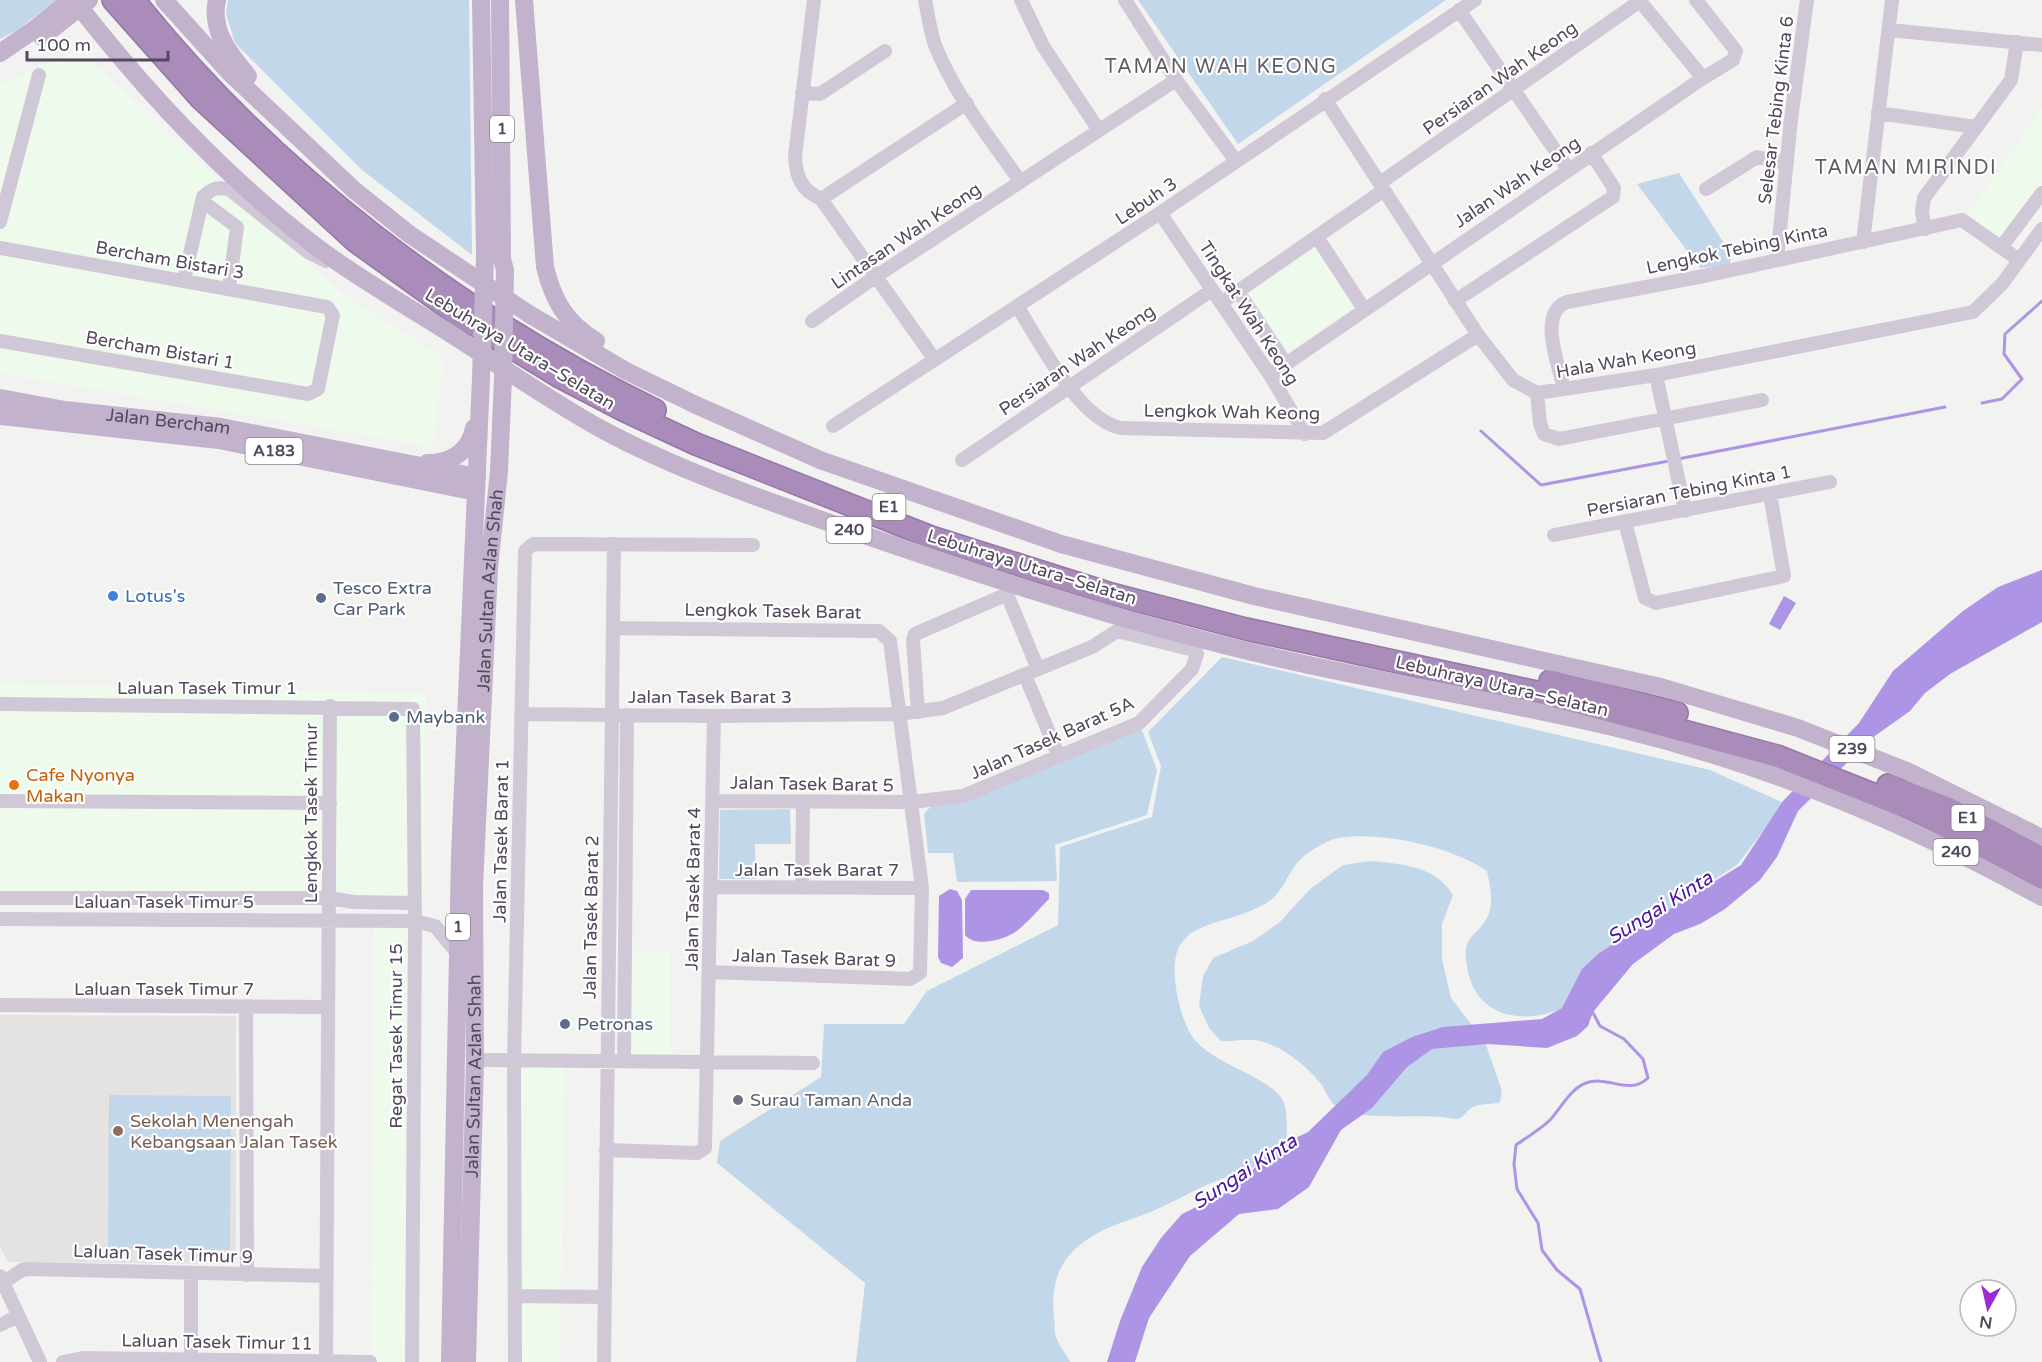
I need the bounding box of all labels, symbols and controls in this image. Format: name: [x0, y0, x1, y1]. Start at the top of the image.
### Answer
street label: Selesar Tebing Kinta 6: [1754, 15, 1798, 205]
street label: Persiaran Wah Keong: [1419, 16, 1581, 140]
scale bar: [27, 24, 168, 62]
text: 100 m: [36, 34, 91, 56]
district label: TAMAN WAH KEONG: [1105, 55, 1337, 79]
road number: 1: [490, 116, 514, 142]
street label: Jalan Wah Keong: [1450, 132, 1584, 232]
district label: TAMAN MIRINDI: [1815, 156, 1997, 180]
street label: Lebuh 3: [1111, 172, 1181, 230]
street label: Lintasan Wah Keong: [827, 178, 985, 294]
street label: Lengkok Tebing Kinta: [1644, 219, 1830, 279]
street label: Bercham Bistari 3: [94, 236, 246, 284]
street label: Tingkat Wah Keong: [1194, 237, 1304, 389]
street label: Lebuhraya Utara–Selatan: [421, 283, 619, 415]
street label: Persiaran Wah Keong: [995, 300, 1159, 420]
street label: Bercham Bistari 1: [84, 326, 236, 374]
street label: Hala Wah Keong: [1554, 337, 1698, 383]
street label: Lengkok Wah Keong: [1143, 399, 1321, 425]
street label: Jalan Bercham: [105, 404, 233, 440]
road number: A183: [246, 438, 302, 464]
street label: Persiaran Tebing Kinta 1: [1585, 460, 1793, 522]
street label: Jalan Sultan Azlan Shah: [472, 488, 508, 693]
road number: E1: [872, 494, 906, 520]
road number: 240: [826, 517, 872, 543]
street label: Lebuhraya Utara–Selatan: [925, 525, 1139, 609]
place label: Tesco Extra Car Park: [333, 577, 432, 620]
place label: Lotus's: [125, 585, 185, 607]
marker: Lotus's: [106, 589, 120, 603]
marker: Tesco Extra Car Park: [314, 591, 328, 605]
street label: Lengkok Tasek Barat: [684, 598, 862, 624]
street label: Lebuhraya Utara–Selatan: [1393, 651, 1611, 721]
street label: Laluan Tasek Timur 1: [117, 677, 297, 699]
street label: Jalan Tasek Barat 3: [628, 686, 792, 708]
street label: Jalan Tasek Barat 5A: [967, 692, 1137, 784]
place label: Maybank: [406, 706, 485, 728]
marker: Maybank: [387, 710, 401, 724]
street label: Lengkok Tasek Timur: [300, 723, 322, 903]
road number: 239: [1830, 736, 1874, 762]
street label: Jalan Tasek Barat 1: [489, 759, 513, 923]
place label: Cafe Nyonya Makan: [26, 764, 135, 807]
street label: Jalan Tasek Barat 5: [730, 772, 894, 796]
marker: Cafe Nyonya Makan: [7, 778, 21, 792]
road number: E1: [1952, 805, 1984, 831]
street label: Jalan Tasek Barat 4: [681, 807, 705, 971]
street label: Jalan Tasek Barat 2: [579, 835, 603, 999]
road number: 240: [1934, 839, 1978, 865]
street label: Jalan Tasek Barat 7: [735, 859, 899, 881]
water label: Sungai Kinta: [1603, 866, 1718, 950]
street label: Laluan Tasek Timur 5: [74, 891, 254, 913]
road number: 1: [446, 914, 470, 940]
street label: Regat Tasek Timur 15: [385, 943, 407, 1129]
street label: Jalan Tasek Barat 9: [732, 944, 896, 972]
street label: Jalan Sultan Azlan Shah: [461, 974, 486, 1178]
street label: Laluan Tasek Timur 7: [74, 978, 254, 1000]
place label: Petronas: [577, 1013, 653, 1035]
marker: Petronas: [558, 1017, 572, 1031]
place label: Surau Taman Anda: [750, 1089, 912, 1111]
marker: Surau Taman Anda: [731, 1093, 745, 1107]
place label: Sekolah Menengah Kebangsaan Jalan Tasek: [130, 1110, 338, 1153]
marker: Sekolah Menengah Kebangsaan Jalan Tasek: [111, 1124, 125, 1138]
water label: Sungai Kinta: [1188, 1129, 1302, 1215]
street label: Laluan Tasek Timur 9: [73, 1240, 253, 1268]
north arrow: [1958, 1278, 2018, 1338]
text: N: [1978, 1311, 1994, 1333]
street label: Laluan Tasek Timur 11: [121, 1329, 313, 1355]

